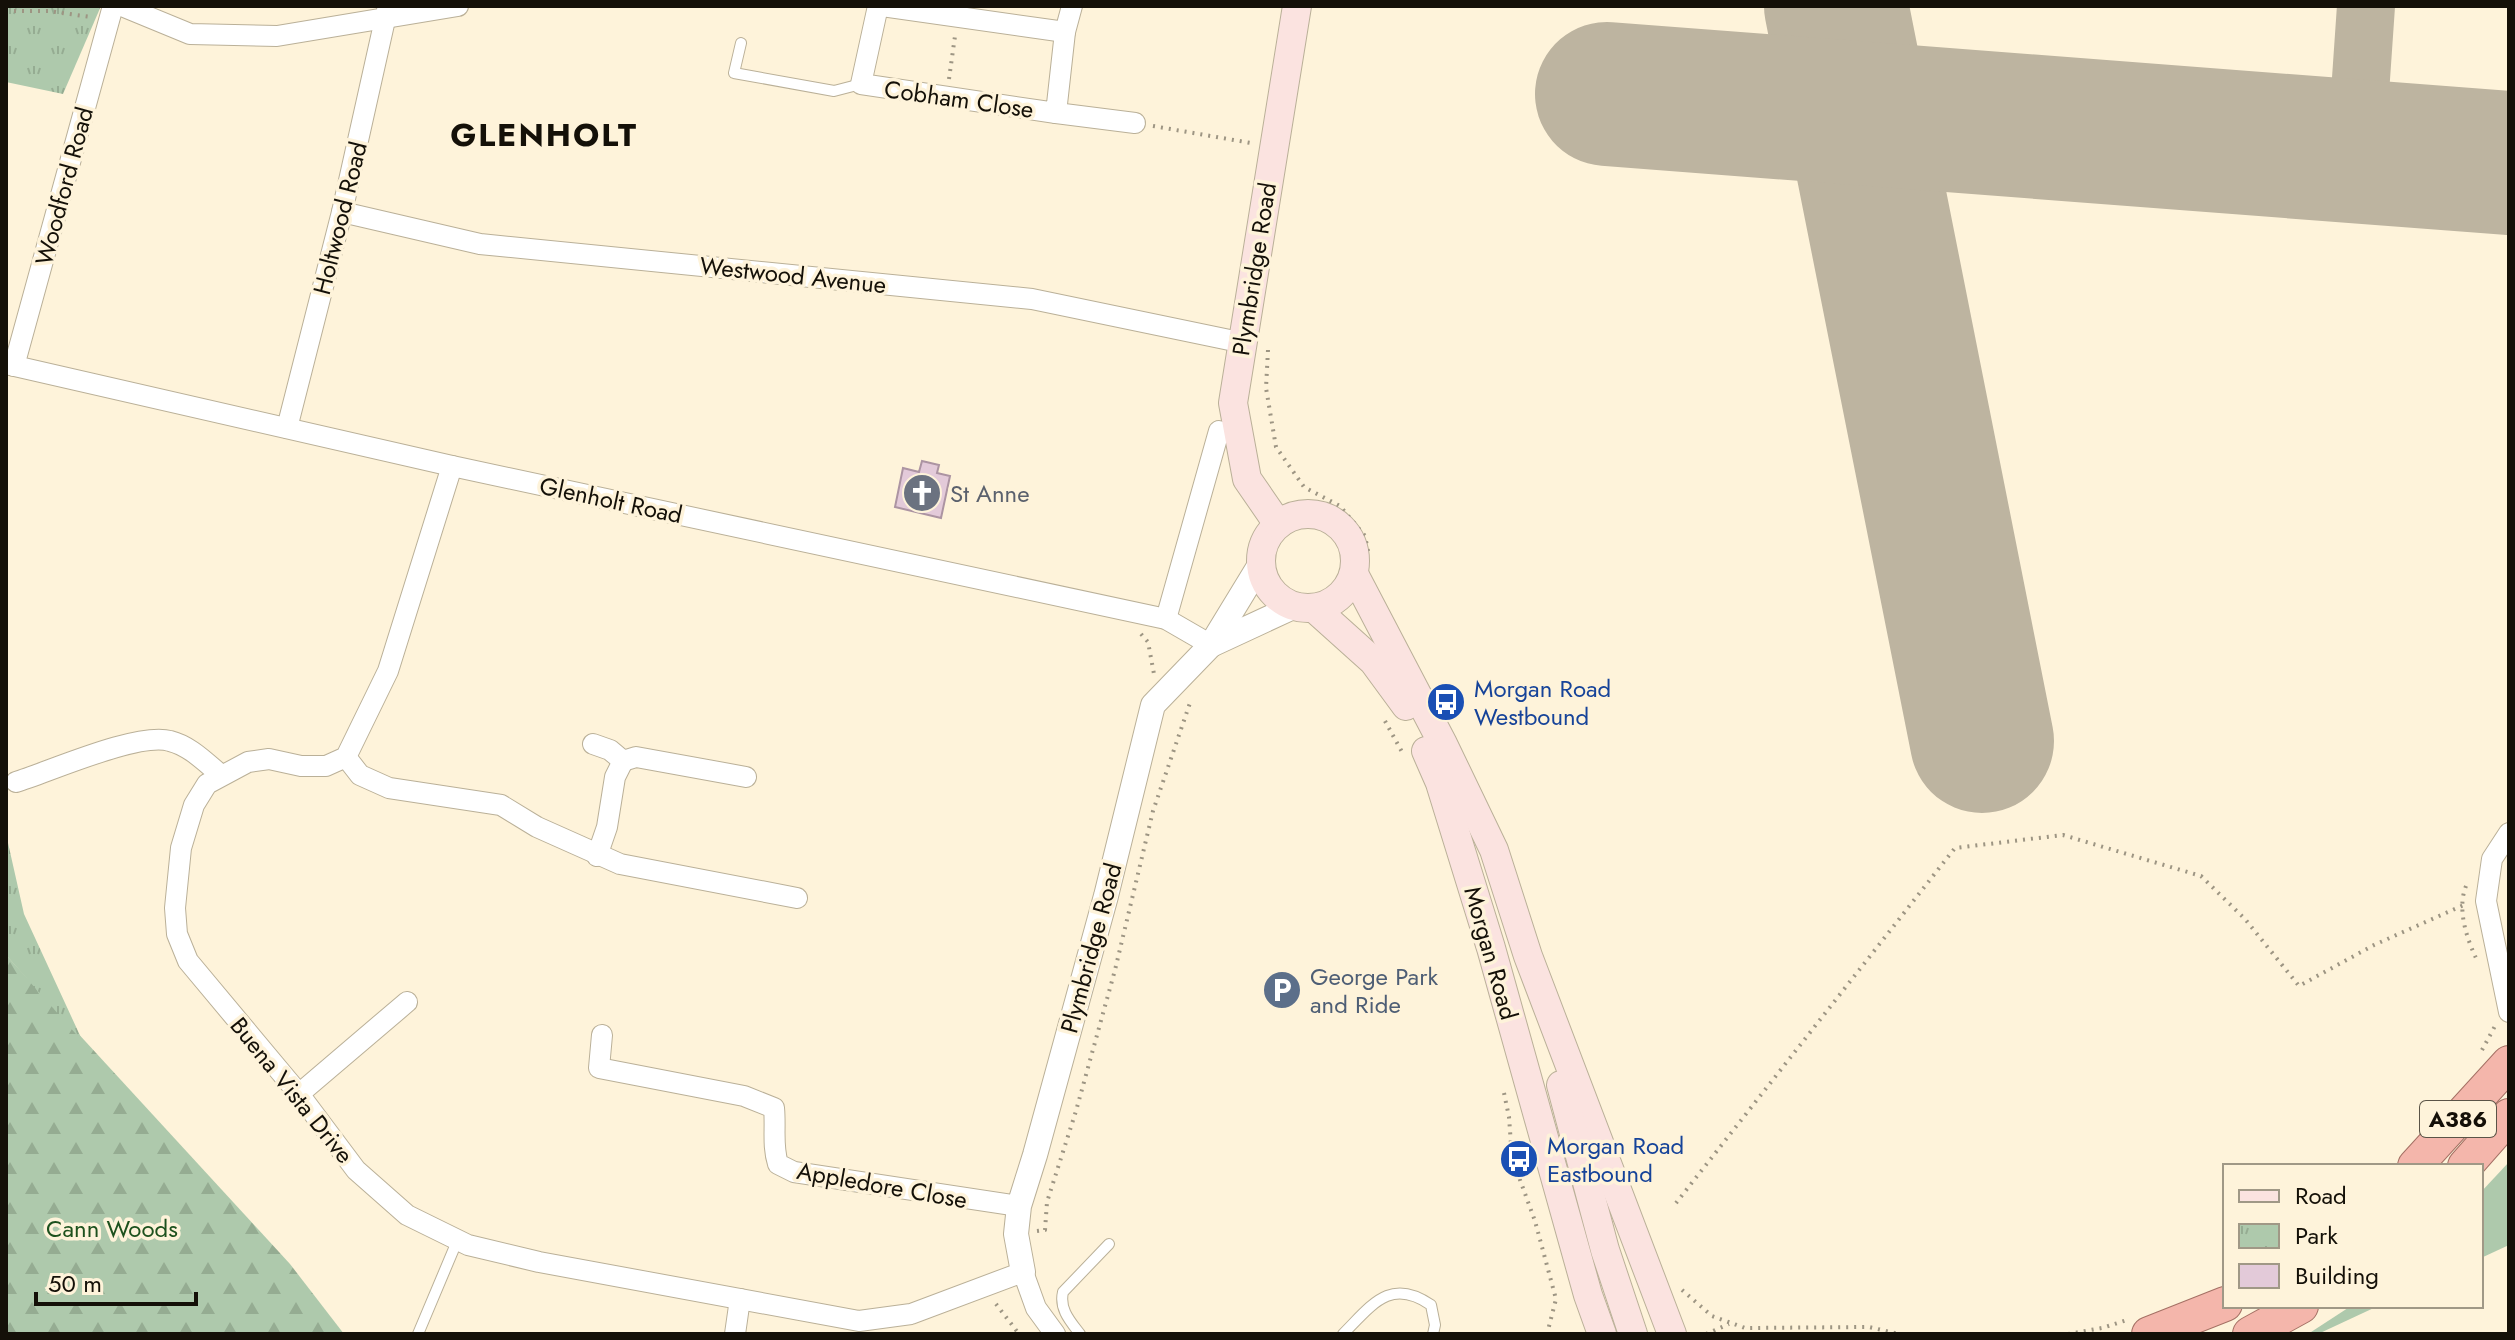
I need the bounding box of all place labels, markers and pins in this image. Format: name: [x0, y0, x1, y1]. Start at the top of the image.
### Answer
church icon: St Anne: [901, 472, 943, 514]
place label: St Anne: [950, 476, 1030, 511]
place label: Morgan Road Westbound: [1474, 671, 1611, 734]
bus stop icon: Morgan Road Westbound: [1425, 681, 1467, 723]
place label: George Park and Ride: [1310, 959, 1438, 1022]
parking icon: George Park and Ride: [1261, 969, 1303, 1011]
place label: Morgan Road Eastbound: [1547, 1128, 1684, 1191]
bus stop icon: Morgan Road Eastbound: [1498, 1138, 1540, 1180]

